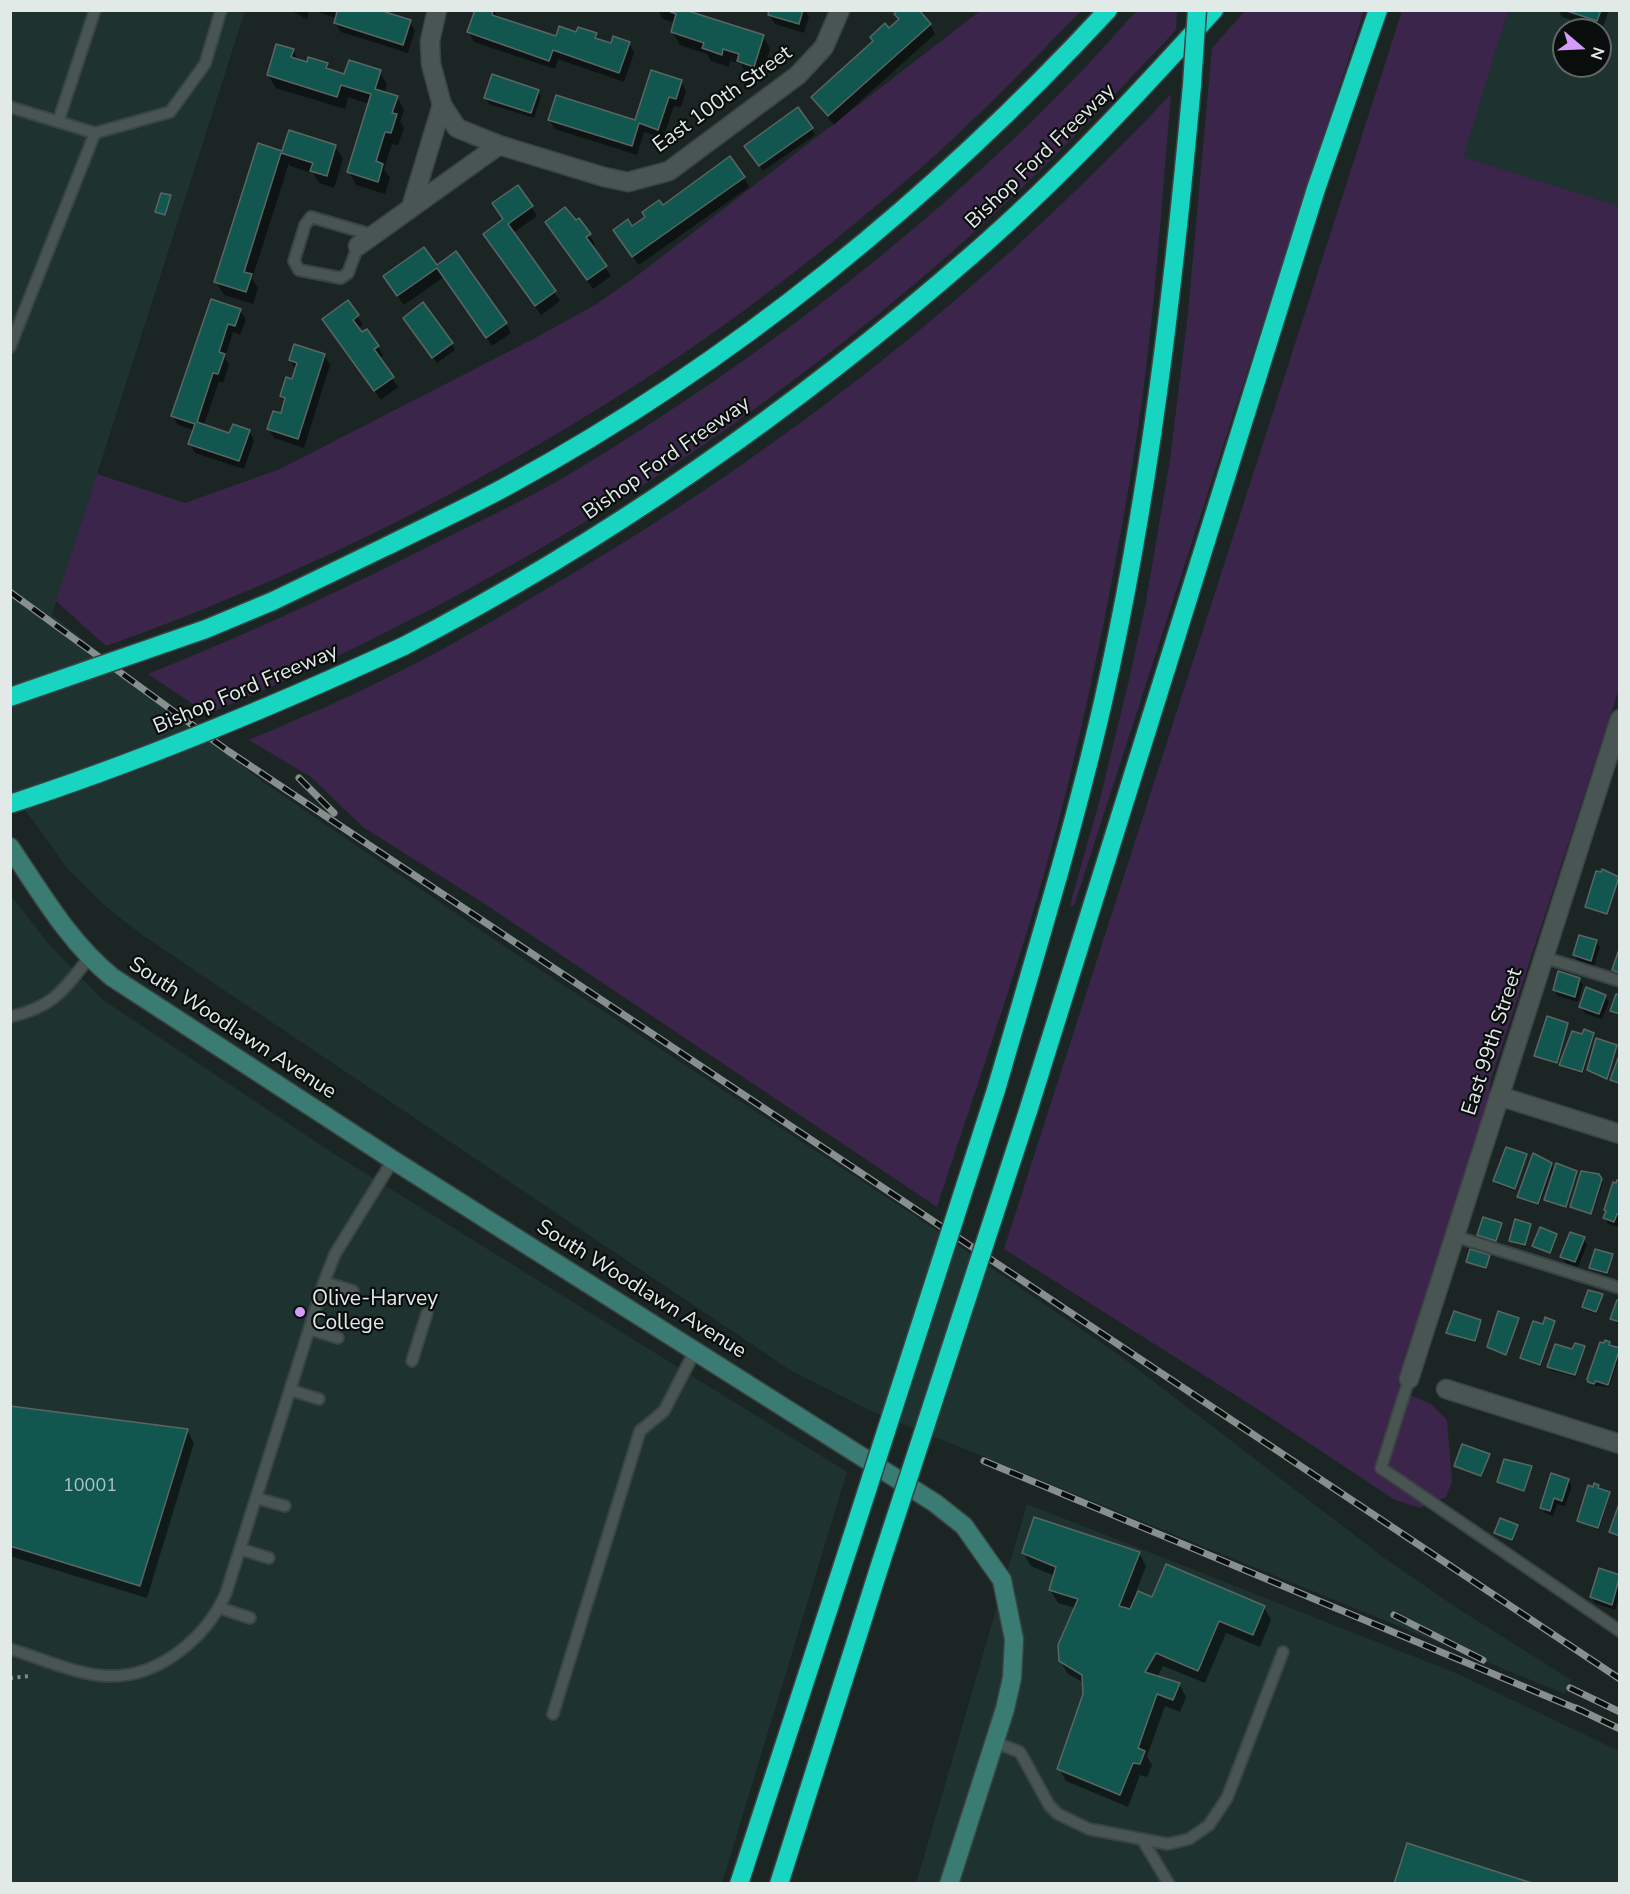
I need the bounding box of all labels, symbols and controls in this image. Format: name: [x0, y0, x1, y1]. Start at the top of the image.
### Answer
north arrow: [1552, 18, 1612, 78]
street label: East 100th Street: [649, 41, 797, 159]
text: N: [1585, 44, 1609, 62]
street label: Bishop Ford Freeway: [961, 79, 1121, 235]
street label: Bishop Ford Freeway: [579, 392, 755, 526]
street label: Bishop Ford Freeway: [150, 640, 342, 740]
street label: South Woodlawn Avenue: [124, 952, 340, 1106]
street label: East 99th Street: [1457, 965, 1529, 1119]
street label: South Woodlawn Avenue: [532, 1215, 750, 1365]
place label: Olive-Harvey College: [312, 1287, 438, 1337]
marker: Olive-Harvey College: [293, 1305, 307, 1319]
house number: 10001: [63, 1476, 117, 1498]

